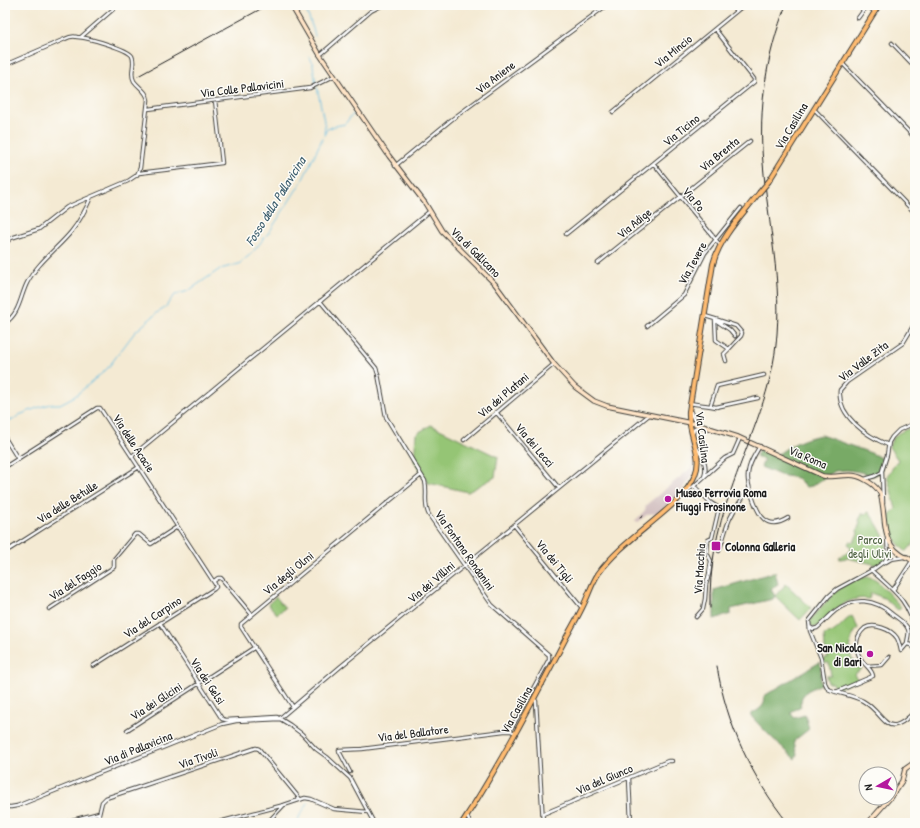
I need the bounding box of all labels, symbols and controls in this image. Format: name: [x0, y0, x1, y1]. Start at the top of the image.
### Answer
street label: Via Mincio: [650, 30, 696, 72]
street label: Via Aniene: [472, 56, 519, 98]
street label: Via Colle Pallavicini: [199, 74, 285, 102]
street label: Via Casilina: [770, 99, 812, 152]
street label: Via Ticino: [659, 110, 703, 150]
street label: Via Brenta: [696, 133, 743, 175]
water label: Fosso della Pallavicina: [241, 152, 311, 249]
street label: Via Po: [679, 183, 709, 215]
street label: Via Adige: [613, 204, 655, 242]
street label: Via di Gallicano: [447, 223, 505, 281]
street label: Via Tevere: [673, 238, 711, 287]
street label: Via Valle Zita: [834, 336, 892, 385]
street label: Via dei Platani: [474, 368, 532, 422]
street label: Via Casilina: [691, 410, 715, 464]
street label: Via delle Acacie: [109, 411, 159, 476]
street label: Via dei Lecci: [511, 419, 559, 471]
street label: Via Roma: [786, 441, 830, 473]
street label: Via delle Betulle: [33, 476, 101, 527]
place label: Museo Ferrovia Roma Fiuggi Frosinone: [675, 484, 767, 516]
marker: Museo Ferrovia Roma Fiuggi Frosinone: [663, 494, 673, 504]
street label: Via Fontana Rondanini: [431, 506, 499, 594]
park label: Parco degli Ulivi: [848, 531, 892, 562]
street label: Via dei Tigli: [532, 536, 578, 586]
place label: Colonna Galleria: [725, 538, 795, 555]
marker: Colonna Galleria: [710, 540, 722, 552]
street label: Via Macchia: [689, 543, 709, 595]
street label: Via degli Olmi: [259, 547, 317, 599]
street label: Via dei Villini: [404, 557, 458, 607]
street label: Via del Faggio: [45, 558, 105, 604]
street label: Via del Carpino: [120, 592, 185, 642]
place label: San Nicola di Bari: [817, 639, 862, 670]
marker: San Nicola di Bari: [865, 649, 875, 659]
street label: Via dei Gelsi: [186, 654, 230, 708]
street label: Via dei Glicini: [127, 678, 185, 724]
street label: Via Casilina: [496, 683, 536, 737]
street label: Via del Ballatore: [377, 720, 450, 746]
street label: Via di Pallavicina: [101, 726, 175, 769]
street label: Via Tivoli: [176, 743, 220, 773]
street label: Via del Giunco: [573, 759, 635, 799]
north arrow: [858, 766, 898, 806]
text: N: [861, 783, 875, 792]

